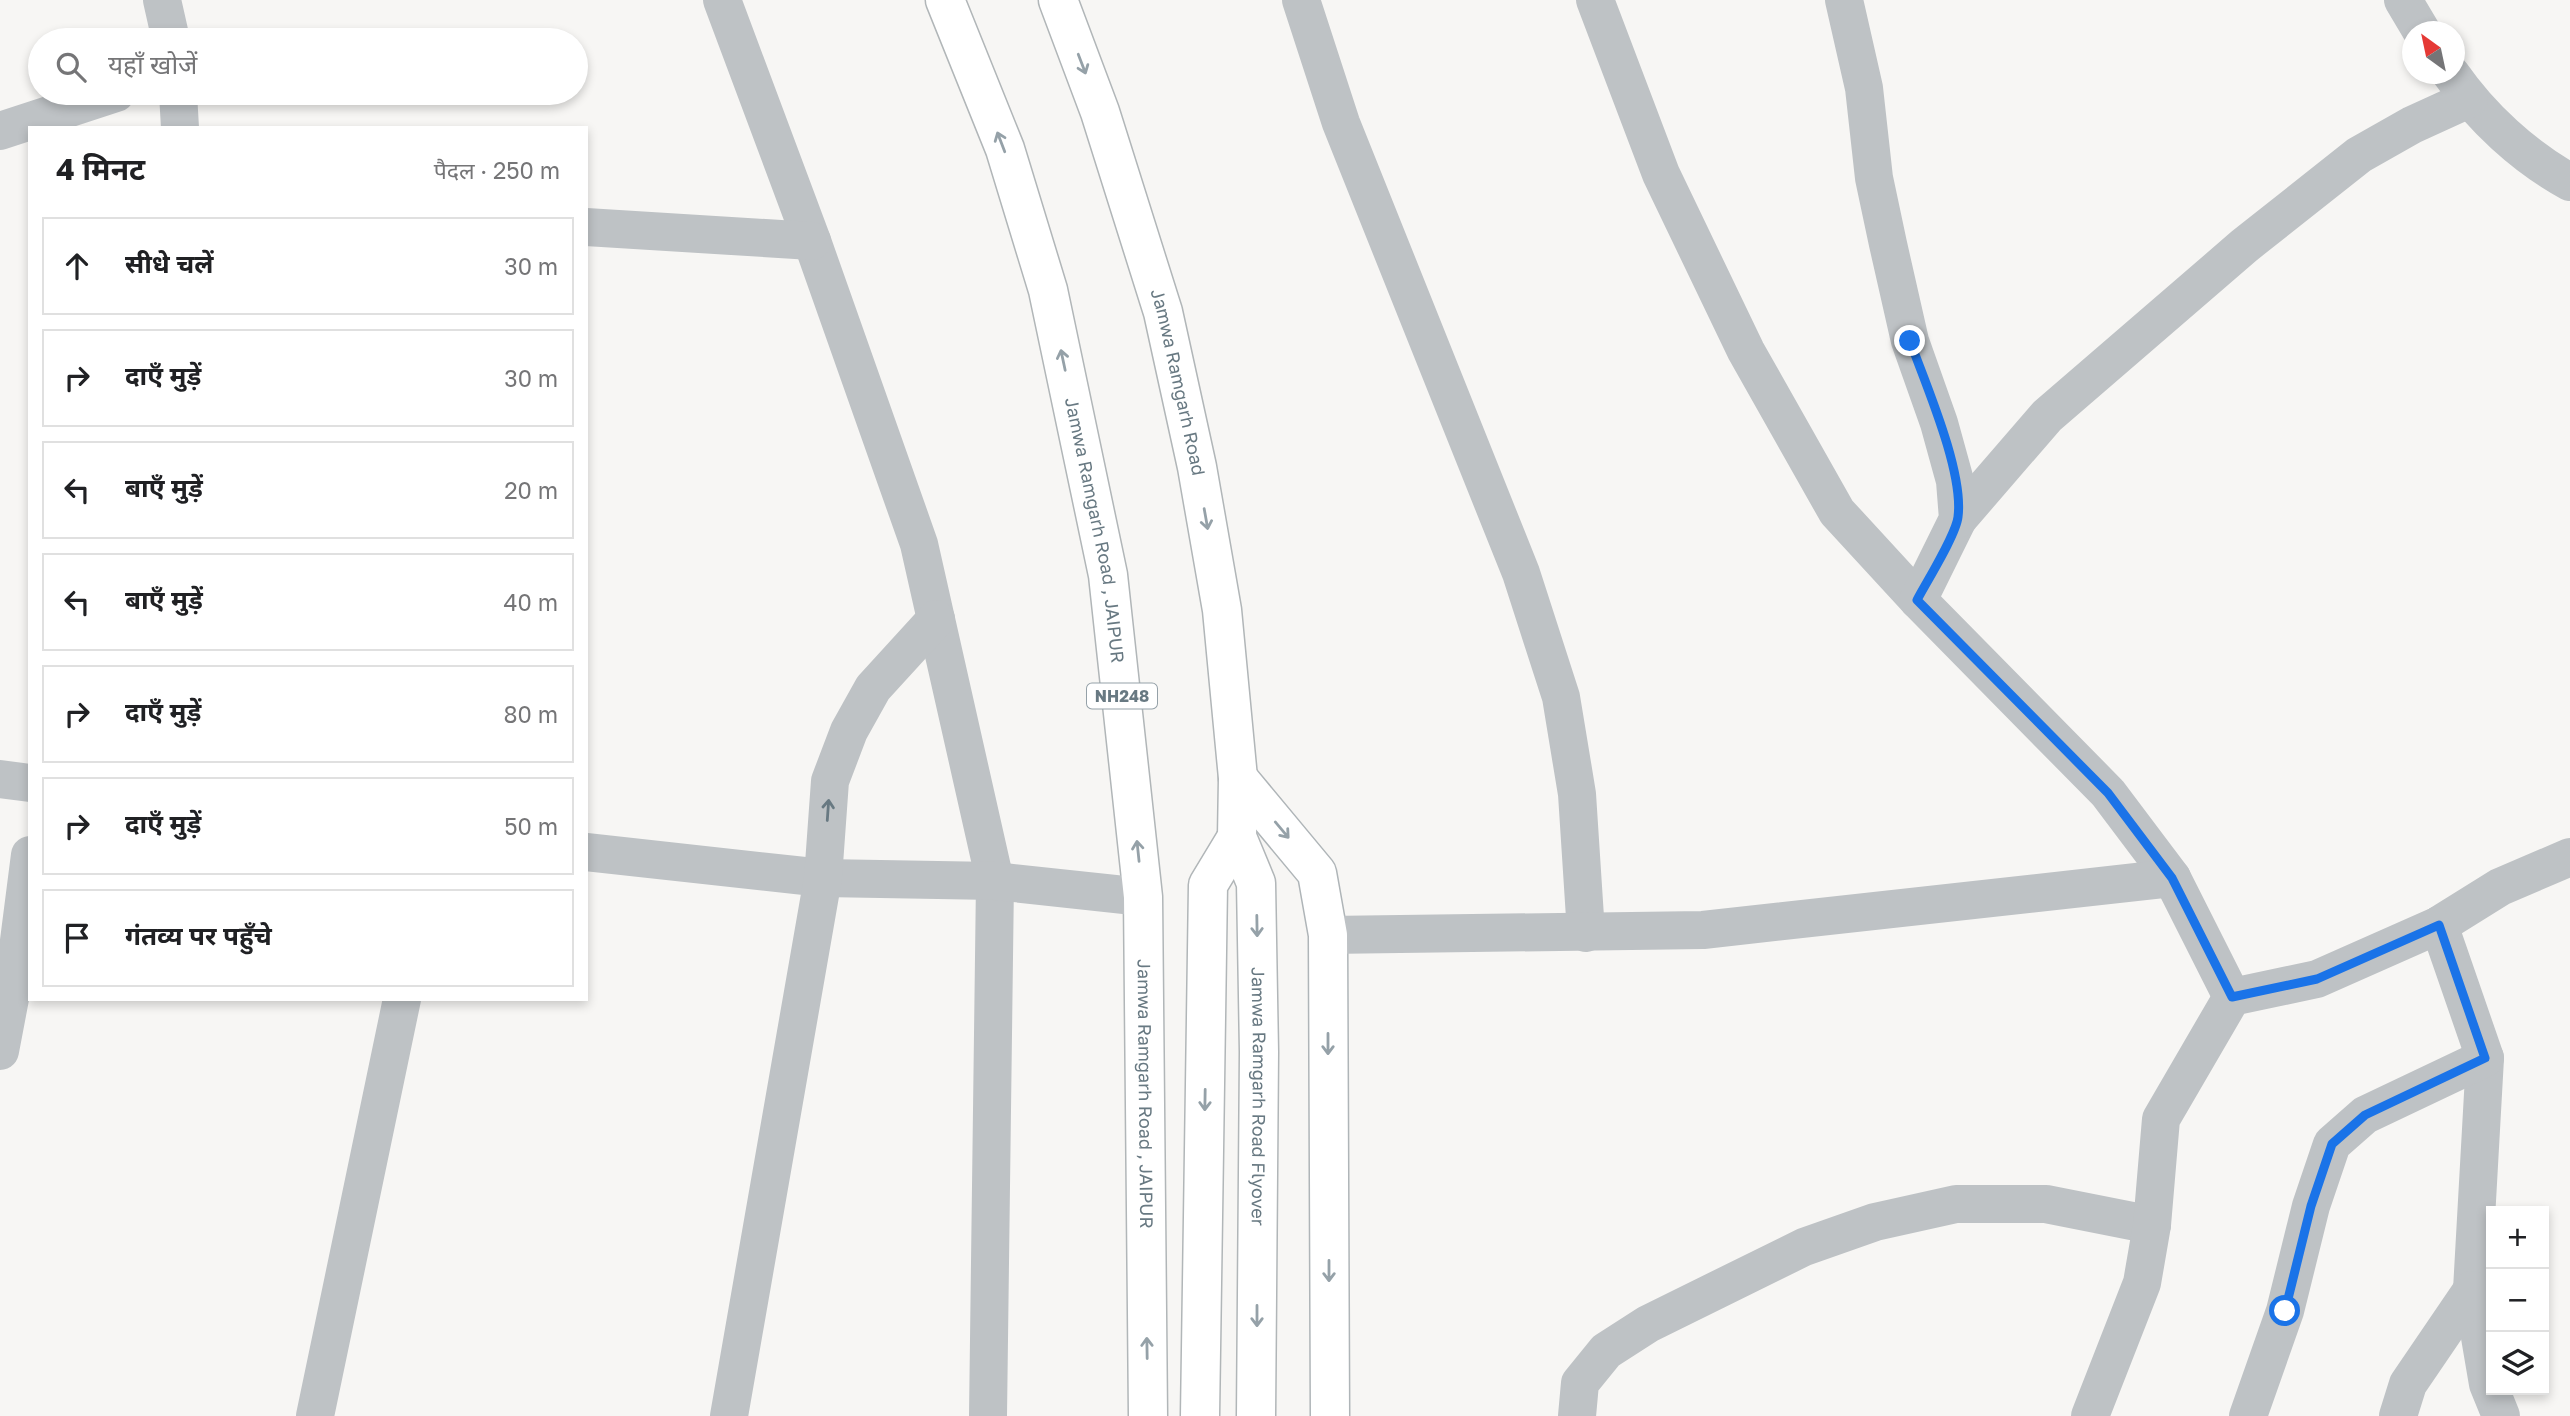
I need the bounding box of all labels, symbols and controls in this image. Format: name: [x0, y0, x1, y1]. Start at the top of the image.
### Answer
north arrow: [2402, 21, 2465, 84]
search box: [28, 28, 588, 105]
icon: search: [52, 48, 90, 86]
text: यहाँ खोजें: [108, 49, 197, 80]
one-way arrow: [1077, 52, 1090, 74]
one-way arrow: [994, 131, 1007, 153]
text: 4 मिनट: [56, 151, 145, 187]
text: पैदल · 250 m: [434, 156, 560, 184]
icon: ahead: [58, 247, 96, 285]
text: सीधे चलें: [125, 248, 213, 279]
text: 30 m: [504, 252, 558, 280]
street label: Jamwa Ramgarh Road: [1146, 286, 1210, 477]
route end: [1894, 325, 1925, 356]
one-way arrow: [1056, 349, 1070, 372]
icon: right: [58, 359, 96, 397]
text: दाएँ मुड़ें: [125, 360, 201, 391]
text: 30 m: [504, 364, 558, 392]
street label: Jamwa Ramgarh Road , JAIPUR: [1061, 395, 1130, 664]
icon: left: [58, 471, 96, 509]
text: बाएँ मुड़ें: [125, 472, 203, 503]
text: 20 m: [504, 476, 558, 504]
one-way arrow: [1200, 507, 1213, 530]
icon: left: [58, 583, 96, 621]
text: बाएँ मुड़ें: [125, 584, 203, 615]
text: 40 m: [504, 588, 558, 616]
road number: NH248: [1087, 684, 1157, 708]
icon: right: [58, 695, 96, 733]
text: दाएँ मुड़ें: [125, 696, 201, 727]
text: 80 m: [504, 700, 558, 728]
one-way arrow: [822, 799, 835, 821]
icon: right: [58, 807, 96, 845]
text: दाएँ मुड़ें: [125, 808, 201, 839]
text: 50 m: [504, 812, 558, 840]
one-way arrow: [1274, 821, 1289, 839]
one-way arrow: [1132, 840, 1145, 863]
one-way arrow: [1250, 914, 1263, 937]
icon: arrive: [58, 919, 96, 957]
text: गंतव्य पर पहुँचे: [125, 920, 272, 951]
street label: Jamwa Ramgarh Road , JAIPUR: [1134, 959, 1158, 1229]
street label: Jamwa Ramgarh Road Flyover: [1247, 967, 1271, 1226]
one-way arrow: [1321, 1032, 1335, 1055]
one-way arrow: [1199, 1088, 1212, 1111]
map controls: [2486, 1206, 2549, 1395]
button: +: [2486, 1206, 2549, 1269]
one-way arrow: [1322, 1260, 1336, 1283]
button: −: [2486, 1269, 2549, 1332]
route start: [2269, 1295, 2300, 1326]
one-way arrow: [1250, 1304, 1264, 1327]
button: layers: [2486, 1332, 2549, 1395]
one-way arrow: [1140, 1337, 1154, 1360]

